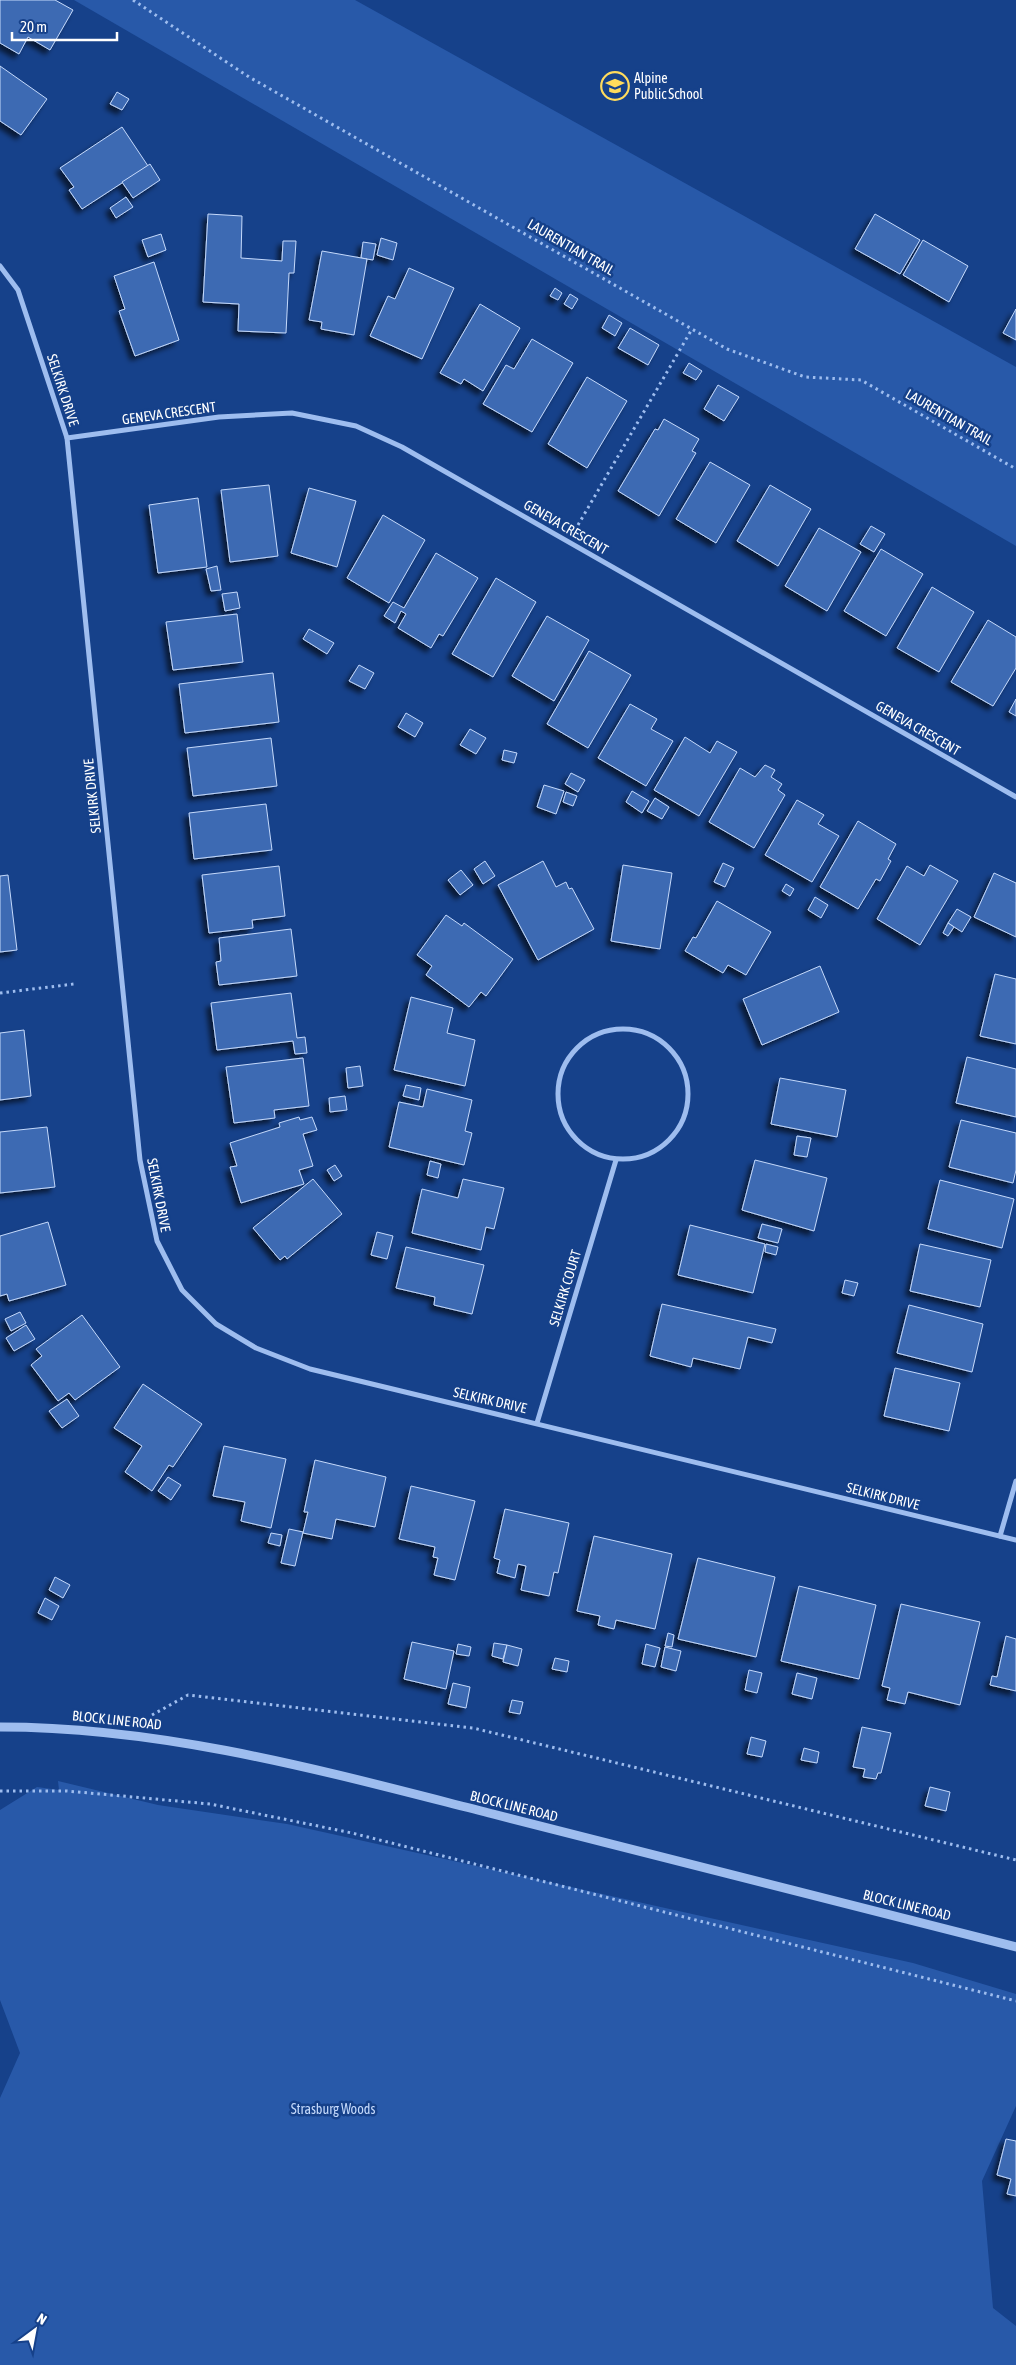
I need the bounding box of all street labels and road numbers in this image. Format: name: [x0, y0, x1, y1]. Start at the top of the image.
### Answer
street label: LAURENTIAN TRAIL: [525, 216, 618, 279]
street label: SELKIRK DRIVE: [44, 352, 82, 428]
street label: LAURENTIAN TRAIL: [903, 386, 996, 449]
street label: GENEVA CRESCENT: [121, 398, 217, 428]
street label: GENEVA CRESCENT: [521, 496, 611, 558]
street label: GENEVA CRESCENT: [873, 697, 963, 759]
street label: SELKIRK DRIVE: [80, 758, 104, 834]
street label: SELKIRK DRIVE: [144, 1157, 174, 1233]
street label: SELKIRK COURT: [546, 1248, 584, 1328]
street label: SELKIRK DRIVE: [452, 1384, 528, 1416]
street label: SELKIRK DRIVE: [845, 1479, 921, 1513]
street label: BLOCK LINE ROAD: [71, 1707, 163, 1733]
street label: BLOCK LINE ROAD: [468, 1787, 560, 1825]
street label: BLOCK LINE ROAD: [861, 1886, 953, 1924]

